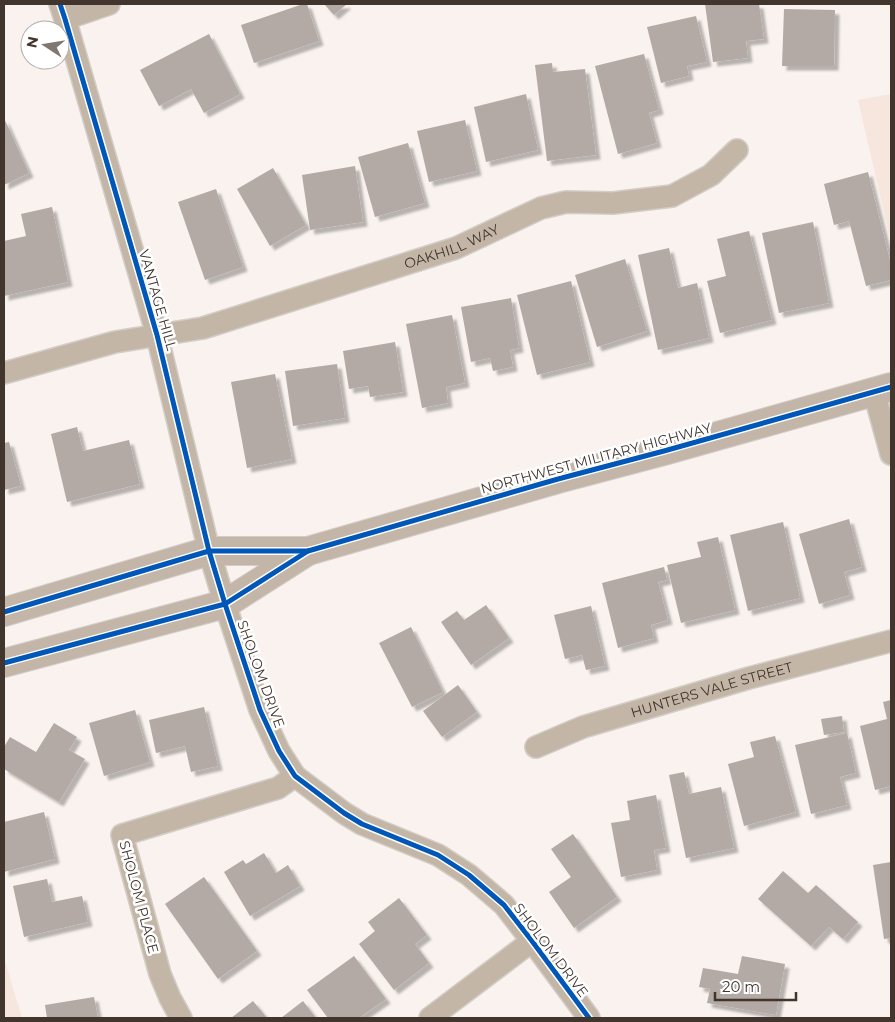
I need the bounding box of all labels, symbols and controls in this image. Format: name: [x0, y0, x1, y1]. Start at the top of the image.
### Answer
north arrow: [20, 20, 70, 70]
text: N: [22, 35, 42, 50]
street label: OAKHILL WAY: [402, 220, 502, 273]
street label: VANTAGE HILL: [135, 247, 181, 353]
street label: NORTHWEST MILITARY HIGHWAY: [479, 418, 714, 498]
street label: SHOLOM DRIVE: [233, 618, 289, 730]
street label: HUNTERS VALE STREET: [628, 658, 795, 721]
street label: SHOLOM PLACE: [115, 839, 163, 955]
street label: SHOLOM DRIVE: [510, 899, 592, 1001]
scale bar: [715, 970, 796, 1002]
text: 20 m: [722, 977, 760, 996]

